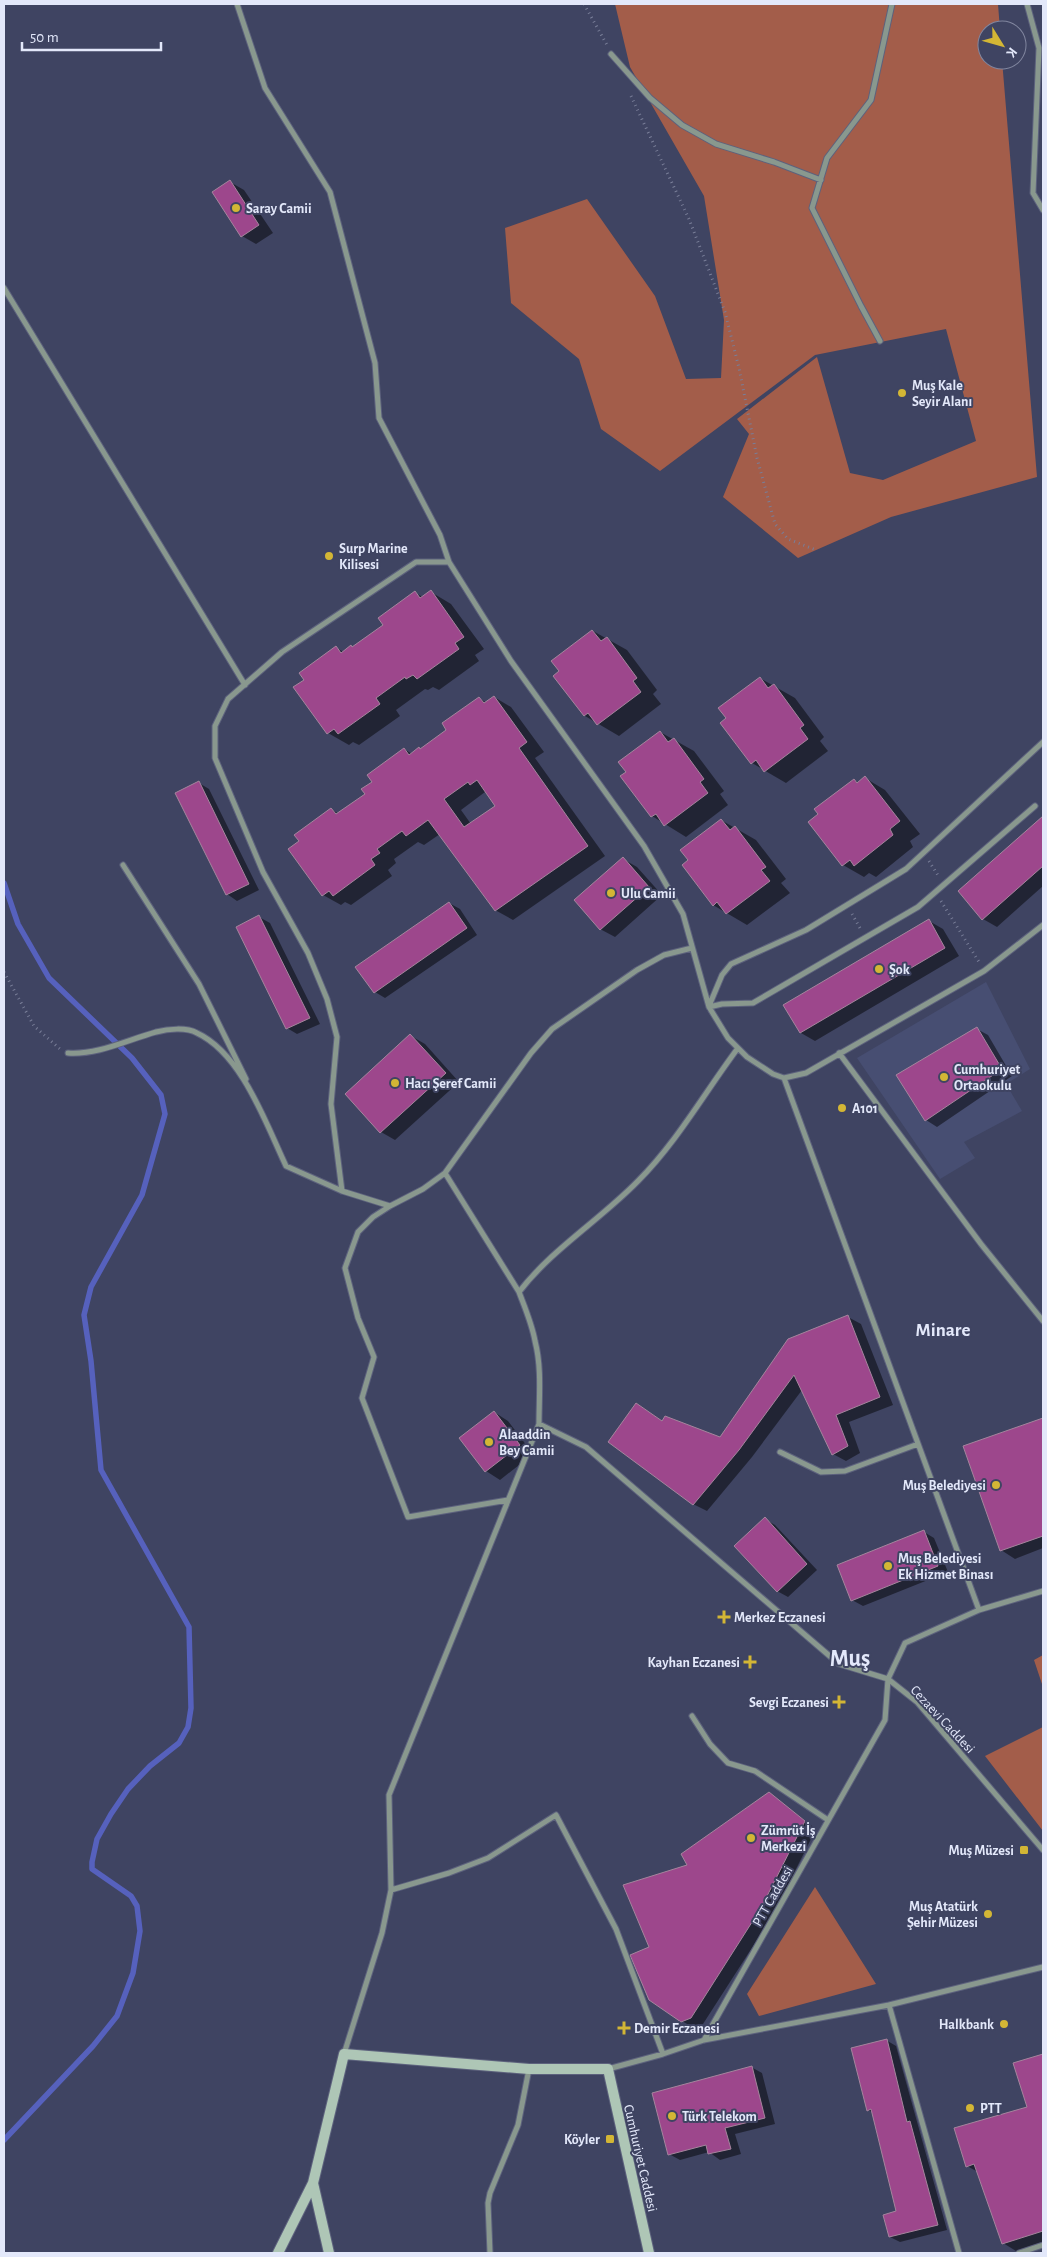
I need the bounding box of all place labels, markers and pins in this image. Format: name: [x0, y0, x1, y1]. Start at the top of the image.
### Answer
marker: Saray Camii: [230, 202, 242, 214]
place label: Saray Camii: [246, 202, 312, 216]
place label: Muş Kale Seyir Alanı: [912, 379, 972, 409]
marker: Muş Kale Seyir Alanı: [896, 387, 908, 399]
place label: Surp Marine Kilisesi: [339, 542, 408, 572]
marker: Surp Marine Kilisesi: [323, 550, 335, 562]
marker: Ulu Camii: [605, 887, 617, 899]
place label: Ulu Camii: [621, 887, 676, 901]
marker: Şok: [873, 963, 885, 975]
place label: Şok: [889, 963, 910, 977]
place label: Cumhuriyet Ortaokulu: [954, 1063, 1021, 1093]
marker: Cumhuriyet Ortaokulu: [938, 1071, 950, 1083]
marker: Hacı Şeref Camii: [389, 1077, 401, 1089]
place label: Hacı Şeref Camii: [405, 1077, 496, 1091]
marker: A101: [836, 1102, 848, 1114]
place label: A101: [852, 1102, 878, 1116]
place label: Alaaddin Bey Camii: [499, 1428, 555, 1458]
marker: Alaaddin Bey Camii: [483, 1436, 495, 1448]
place label: Muş Belediyesi: [903, 1479, 986, 1493]
marker: Muş Belediyesi: [990, 1479, 1002, 1491]
place label: Muş Belediyesi Ek Hizmet Binası: [898, 1552, 993, 1582]
marker: Muş Belediyesi Ek Hizmet Binası: [882, 1560, 894, 1572]
marker: Merkez Eczanesi: [718, 1611, 730, 1623]
place label: Merkez Eczanesi: [734, 1611, 826, 1625]
place label: Kayhan Eczanesi: [648, 1656, 740, 1670]
marker: Kayhan Eczanesi: [744, 1656, 756, 1668]
place label: Sevgi Eczanesi: [749, 1696, 829, 1710]
marker: Sevgi Eczanesi: [833, 1696, 845, 1708]
place label: Zümrüt İş Merkezi: [761, 1822, 815, 1854]
marker: Zümrüt İş Merkezi: [745, 1832, 757, 1844]
place label: Muş Müzesi: [949, 1844, 1014, 1858]
marker: Muş Müzesi: [1018, 1844, 1030, 1856]
place label: Muş Atatürk Şehir Müzesi: [907, 1900, 978, 1930]
marker: Muş Atatürk Şehir Müzesi: [982, 1908, 994, 1920]
place label: Halkbank: [939, 2018, 994, 2032]
marker: Halkbank: [998, 2018, 1010, 2030]
marker: Demir Eczanesi: [618, 2022, 630, 2034]
place label: Demir Eczanesi: [634, 2022, 720, 2036]
marker: PTT: [964, 2102, 976, 2114]
place label: PTT: [980, 2102, 1002, 2116]
marker: Türk Telekom: [666, 2110, 678, 2122]
place label: Türk Telekom: [682, 2110, 757, 2124]
place label: Köyler: [564, 2133, 600, 2147]
marker: Köyler: [604, 2133, 616, 2145]

